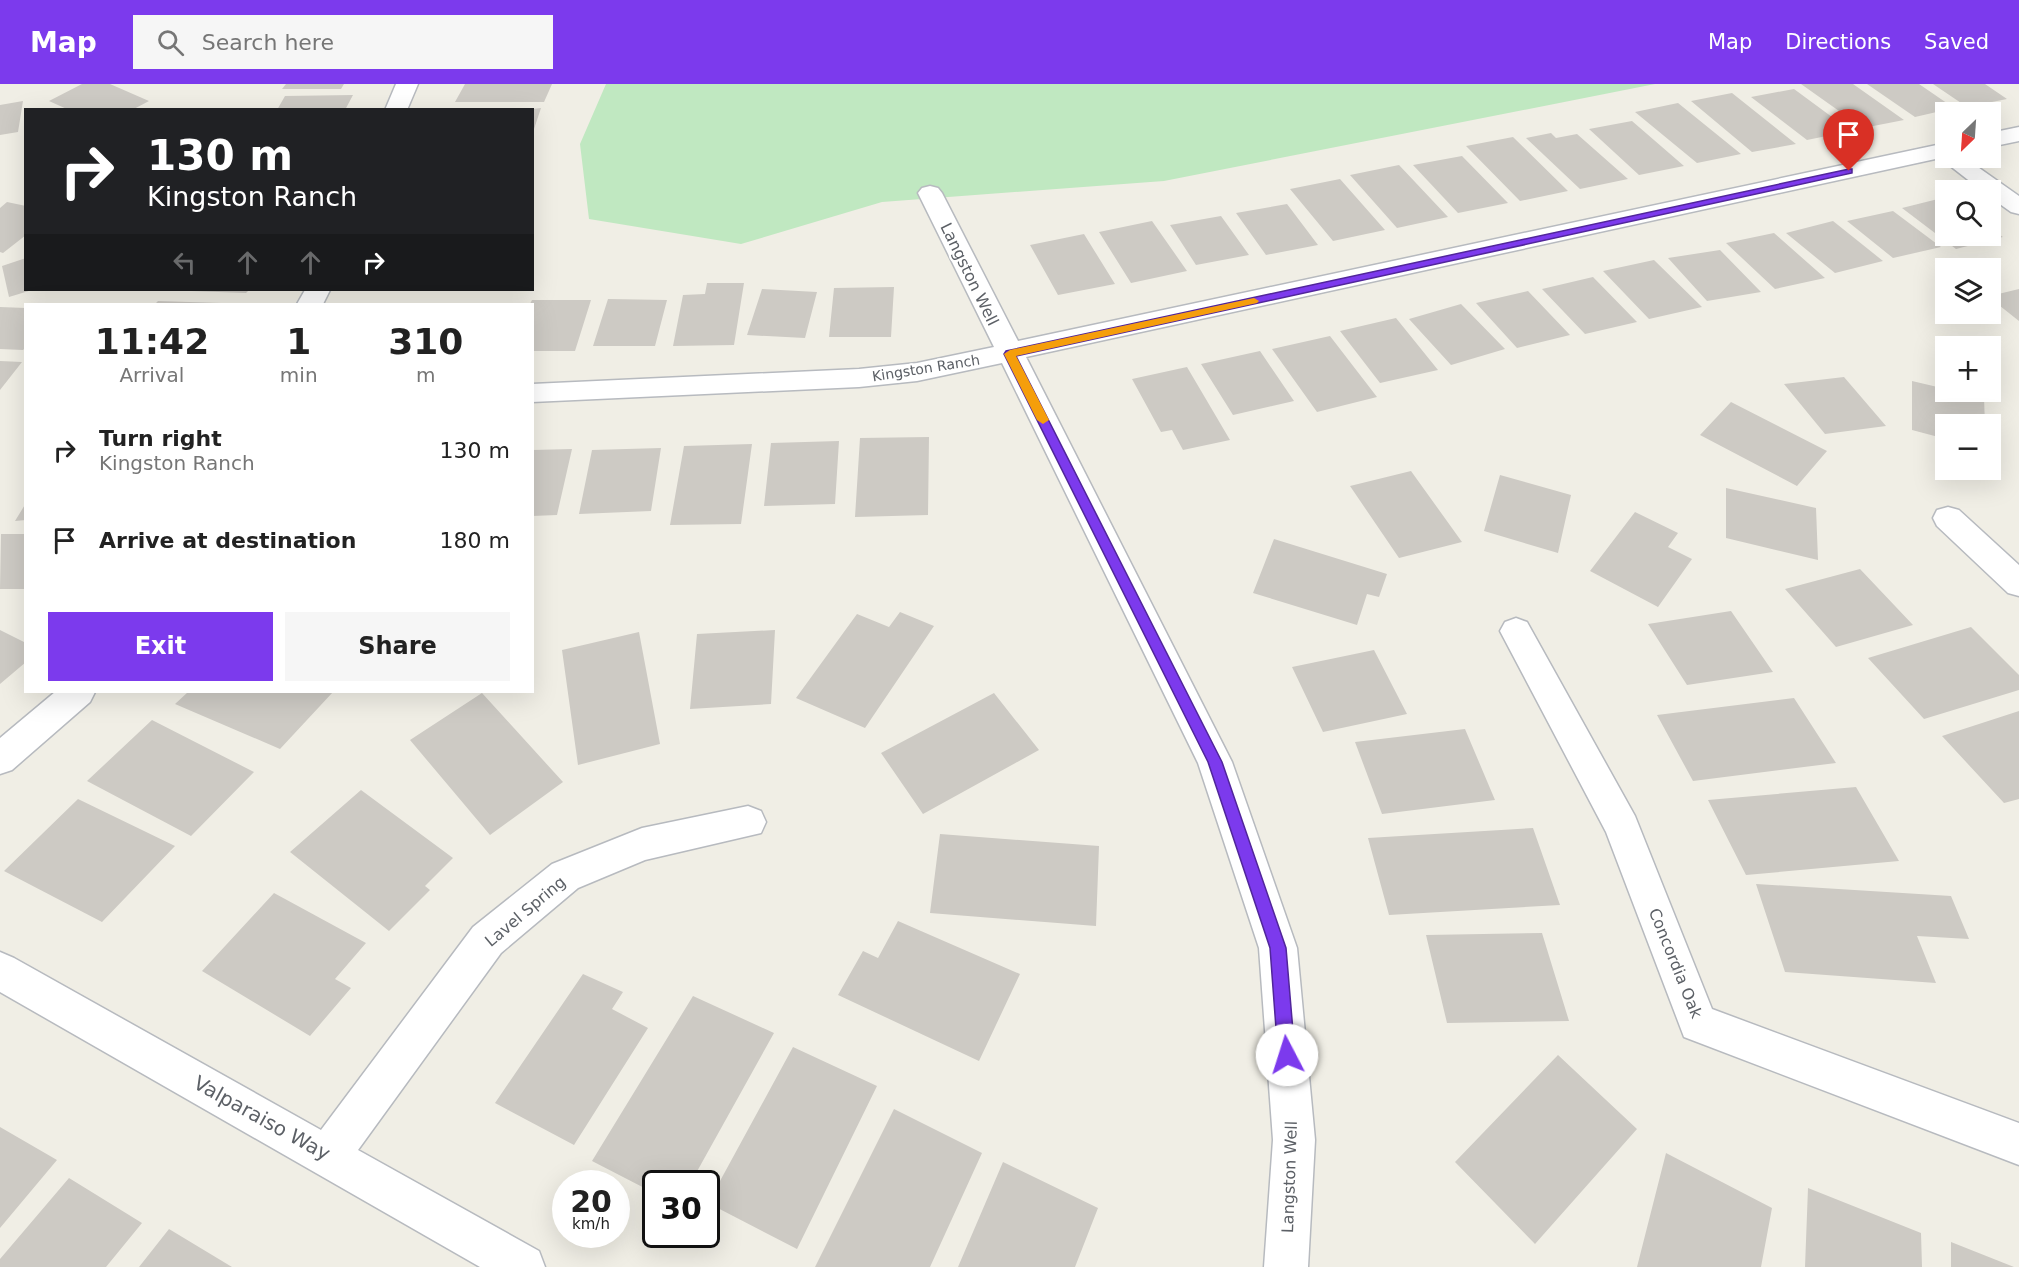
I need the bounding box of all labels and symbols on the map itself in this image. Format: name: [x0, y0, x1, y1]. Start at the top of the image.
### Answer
north arrow: [1935, 102, 2001, 168]
pin: [1823, 109, 1874, 171]
street label: Langston Well: [936, 220, 1003, 329]
street label: Kingston Ranch: [871, 352, 981, 384]
street label: Lavel Spring: [481, 872, 569, 951]
street label: Concordia Oak: [1645, 905, 1707, 1022]
position arrow: [1255, 1023, 1319, 1087]
street label: Valparaiso Way: [189, 1071, 335, 1166]
street label: Langston Well: [1278, 1121, 1301, 1233]
speed limit sign: 30: [642, 1170, 720, 1248]

